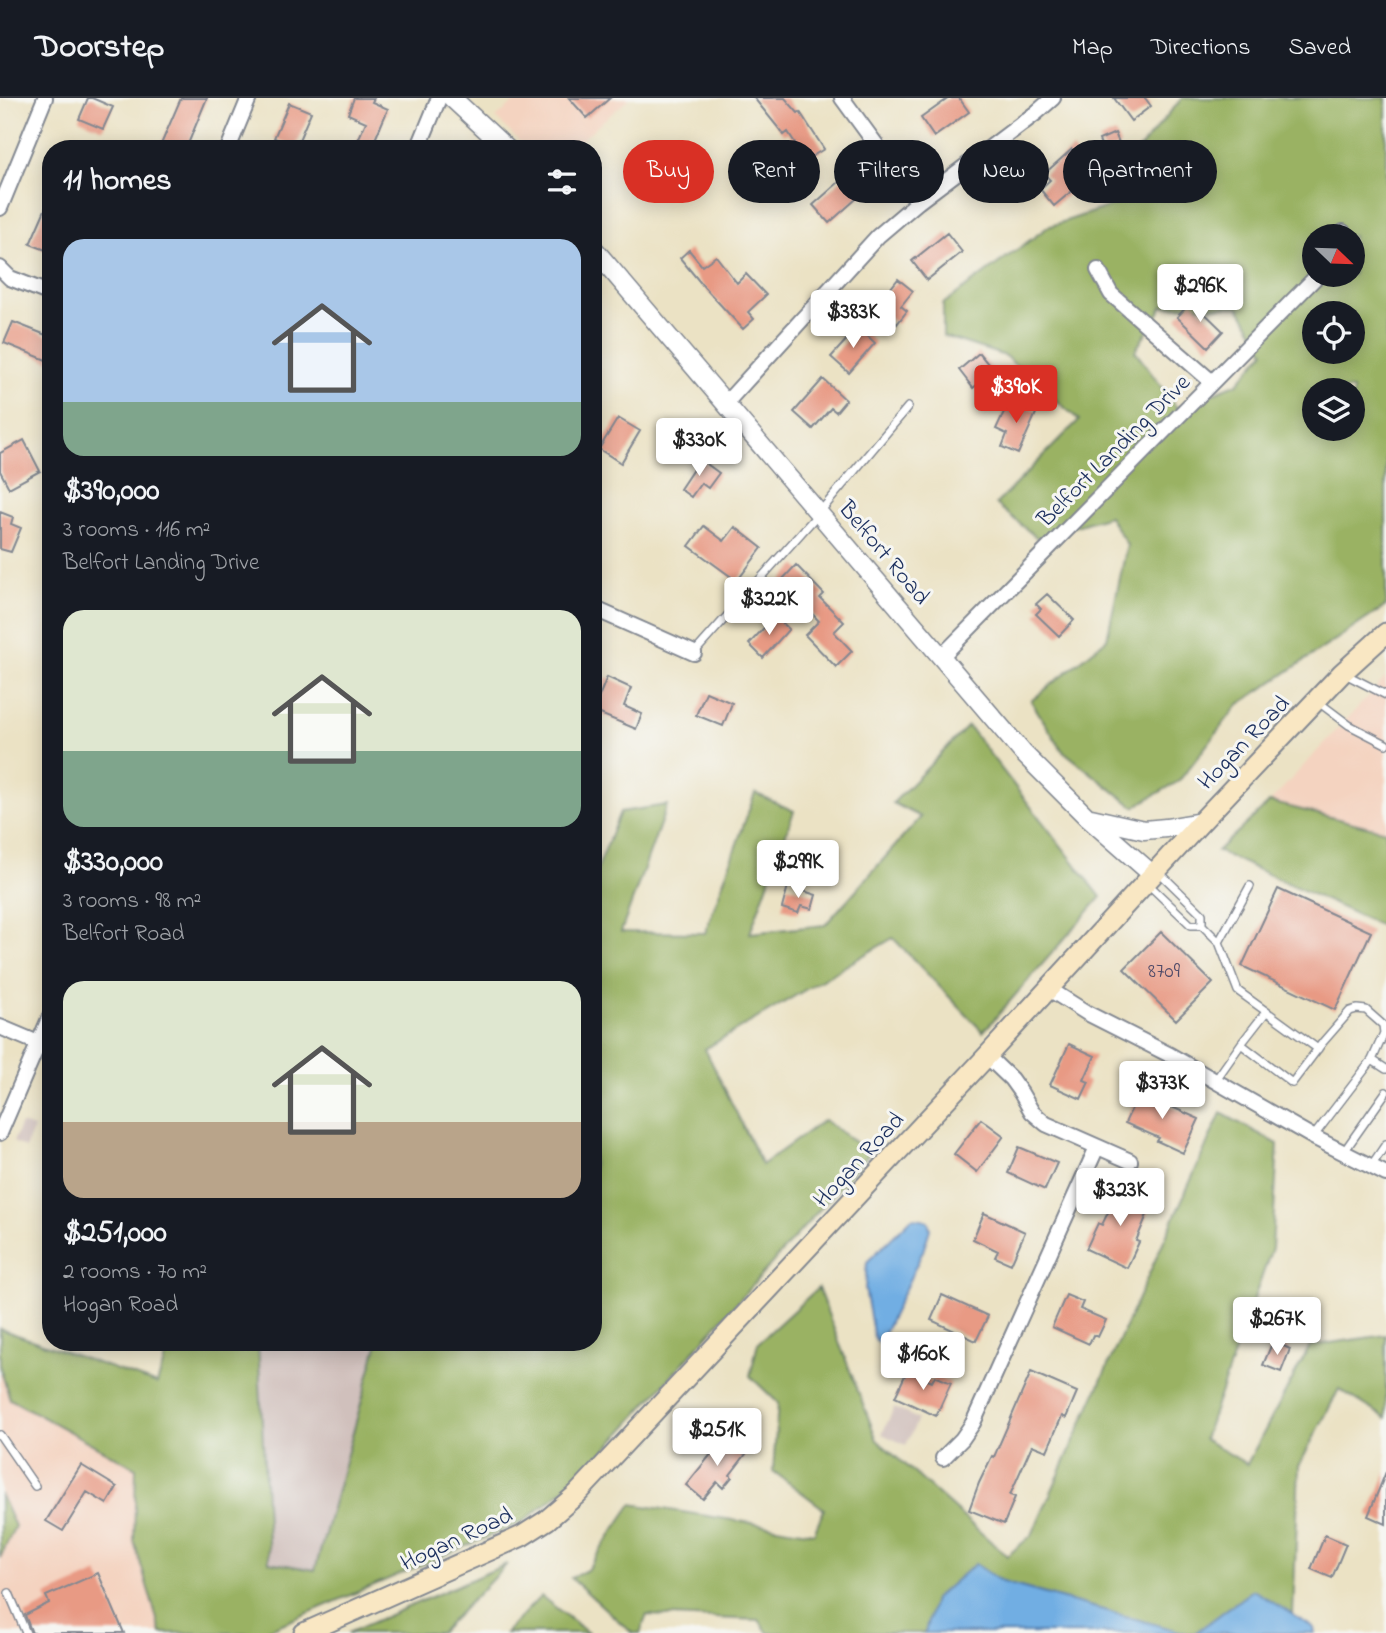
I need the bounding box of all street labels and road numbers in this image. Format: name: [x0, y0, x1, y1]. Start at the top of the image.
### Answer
street label: Belfort Landing Drive: [1029, 367, 1200, 537]
street label: Belfort Road: [828, 493, 938, 614]
street label: Hogan Road: [1190, 688, 1299, 799]
street label: Hogan Road: [806, 1104, 914, 1217]
street label: Hogan Road: [395, 1499, 519, 1582]

